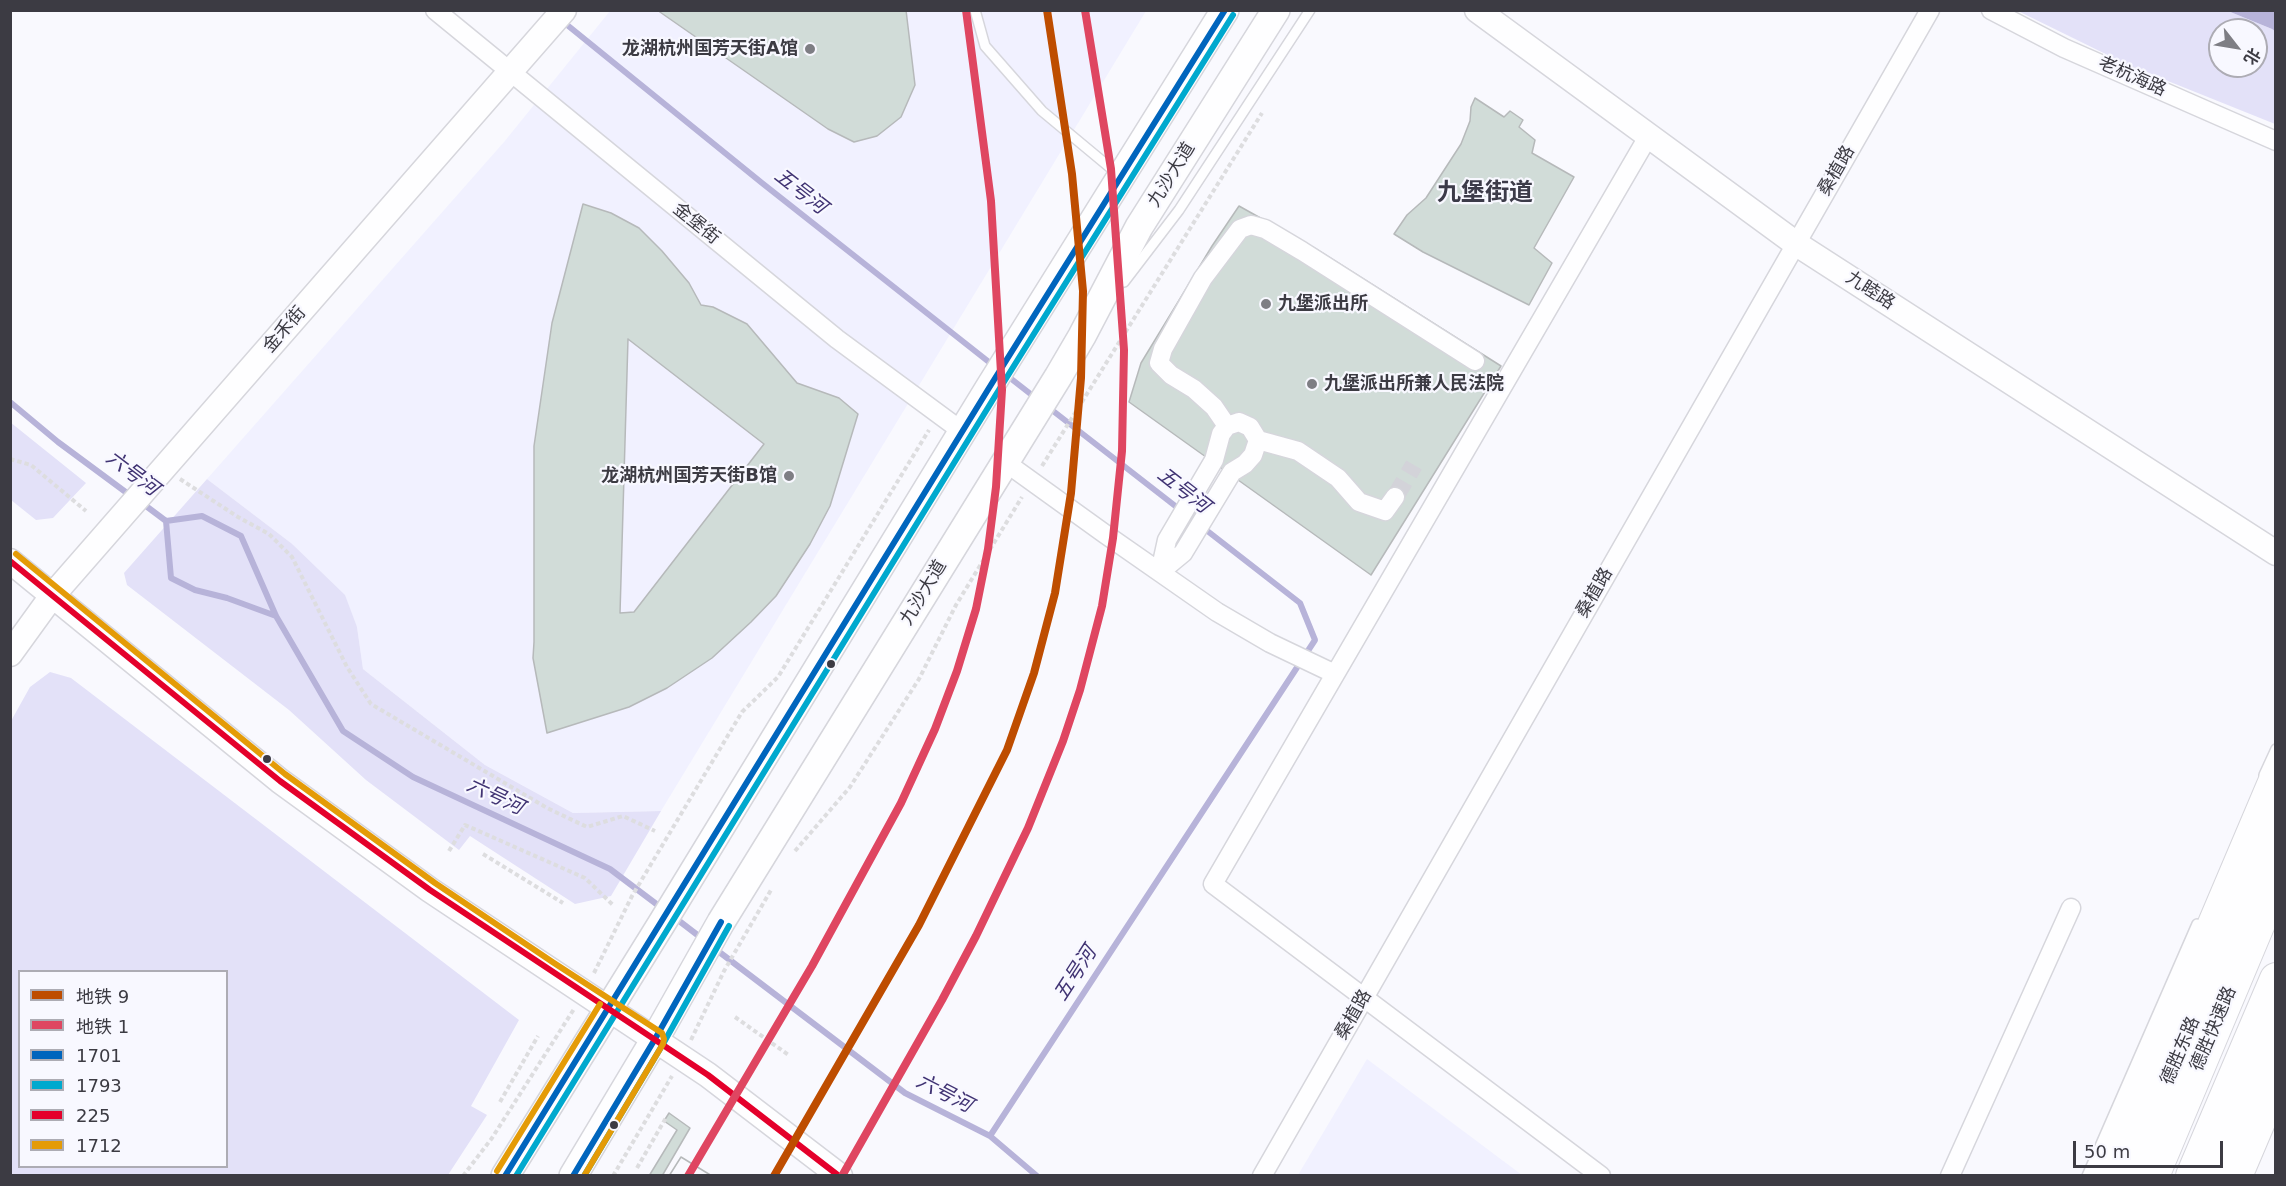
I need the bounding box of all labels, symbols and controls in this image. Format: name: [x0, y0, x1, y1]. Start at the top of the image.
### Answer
north arrow: [2208, 18, 2268, 78]
place label: 龙湖杭州国芳天街A馆: [622, 38, 798, 60]
marker: 龙湖杭州国芳天街A馆: [803, 42, 817, 56]
text: 北: [2240, 45, 2264, 68]
street label: 老杭海路: [2095, 52, 2169, 102]
street label: 九沙大道: [1144, 139, 1200, 211]
street label: 桑植路: [1814, 142, 1860, 200]
water label: 五号河: [769, 164, 831, 220]
district label: 九堡街道: [1437, 180, 1533, 208]
street label: 金堡街: [668, 199, 724, 249]
street label: 九睦路: [1841, 267, 1899, 315]
place label: 九堡派出所: [1278, 293, 1368, 315]
marker: 九堡派出所: [1259, 297, 1273, 311]
street label: 金禾街: [259, 303, 311, 357]
place label: 九堡派出所兼人民法院: [1324, 373, 1504, 395]
marker: 九堡派出所兼人民法院: [1305, 377, 1319, 391]
water label: 六号河: [101, 446, 163, 502]
water label: 五号河: [1152, 463, 1214, 519]
place label: 龙湖杭州国芳天街B馆: [601, 465, 777, 487]
marker: 龙湖杭州国芳天街B馆: [782, 469, 796, 483]
street label: 九沙大道: [896, 557, 952, 629]
street label: 桑植路: [1572, 564, 1618, 622]
unlabelled marker: [825, 658, 837, 670]
unlabelled marker: [261, 753, 273, 765]
water label: 六号河: [463, 773, 527, 821]
water label: 五号河: [1050, 942, 1102, 1006]
legend: [18, 970, 228, 1168]
street label: 德胜快速路: [2186, 983, 2242, 1075]
text: 地铁 9: [76, 986, 129, 1007]
street label: 桑植路: [1331, 986, 1377, 1044]
street label: 德胜东路: [2157, 1014, 2205, 1088]
text: 地铁 1: [76, 1016, 129, 1037]
text: 1701: [76, 1045, 122, 1066]
water label: 六号河: [912, 1070, 976, 1118]
text: 1793: [76, 1075, 122, 1096]
text: 225: [76, 1105, 110, 1126]
unlabelled marker: [608, 1119, 620, 1131]
scale bar: [2076, 1129, 2226, 1167]
text: 1712: [76, 1135, 122, 1156]
text: 50 m: [2084, 1141, 2130, 1162]

